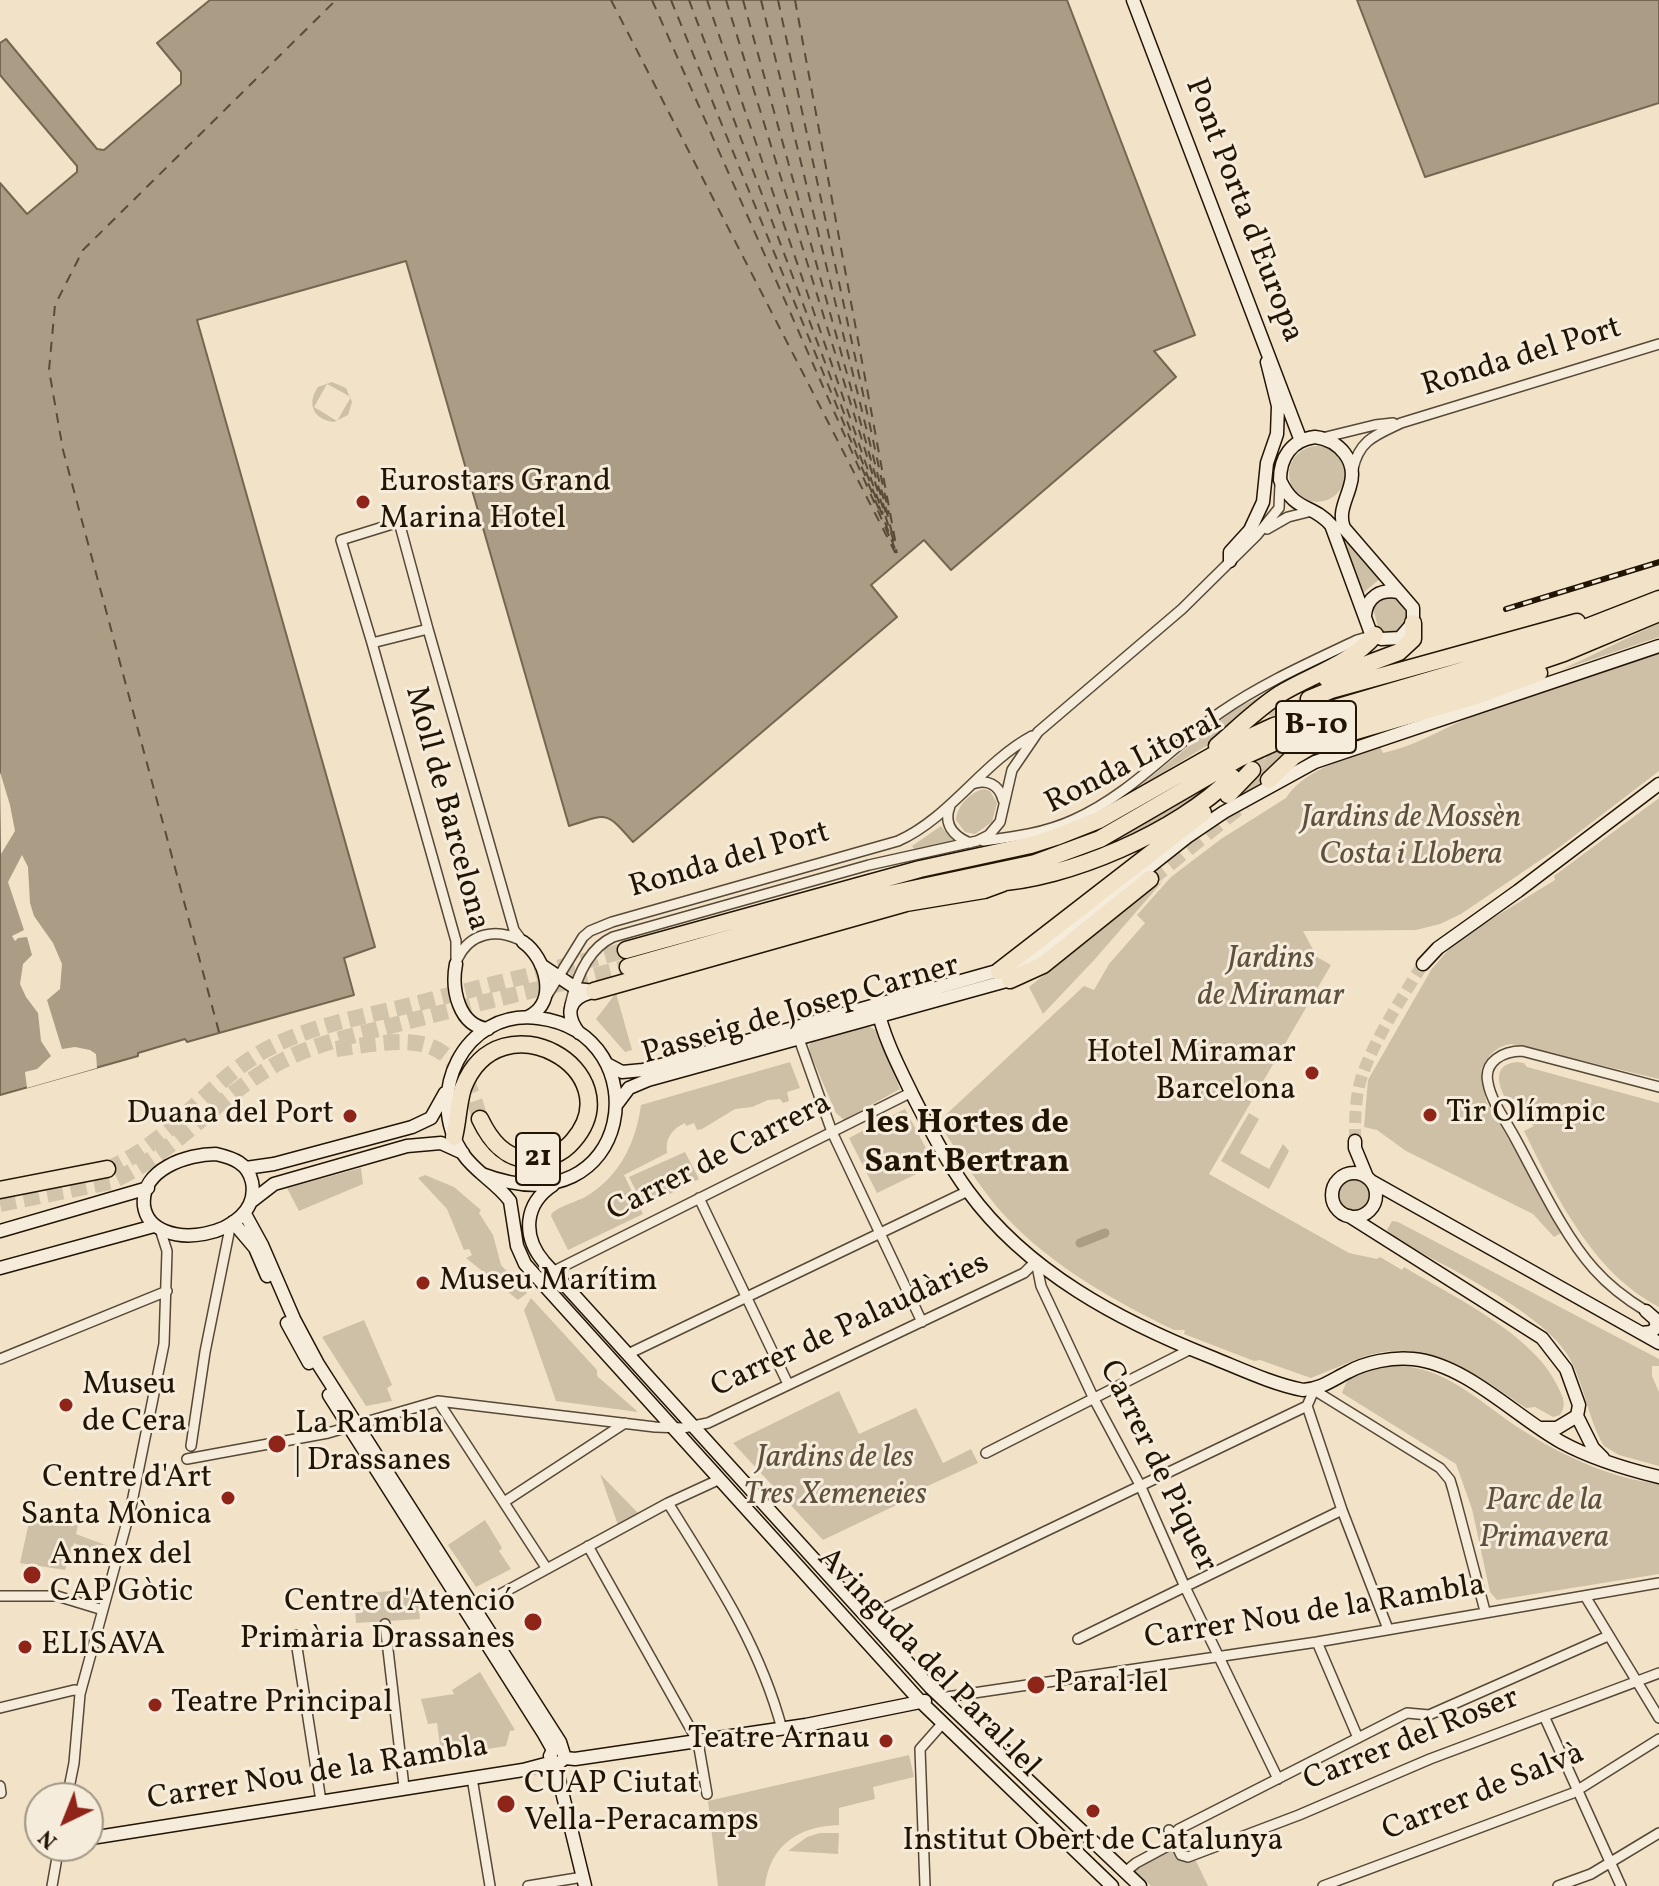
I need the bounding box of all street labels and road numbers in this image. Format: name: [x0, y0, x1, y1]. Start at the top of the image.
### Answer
street label: Pont Porta d'Europa: [1174, 74, 1310, 348]
street label: Ronda del Port: [1418, 310, 1626, 408]
street label: Moll de Barcelona: [394, 683, 496, 935]
road number: B-10: [1276, 701, 1356, 753]
street label: Ronda Litoral: [1040, 703, 1228, 825]
street label: Ronda del Port: [625, 815, 835, 909]
street label: Passeig de Josep Carner: [638, 948, 964, 1076]
street label: Carrer de Carrera: [602, 1086, 838, 1232]
road number: 21: [516, 1133, 560, 1185]
street label: Carrer de Palaudàries: [706, 1246, 996, 1408]
street label: Carrer de Piquer: [1088, 1355, 1224, 1579]
street label: Avinguda del Paral·lel: [807, 1541, 1047, 1787]
street label: Carrer Nou de la Rambla: [1142, 1568, 1488, 1660]
street label: Carrer del Roser: [1299, 1680, 1525, 1802]
street label: Carrer Nou de la Rambla: [145, 1729, 491, 1821]
street label: Carrer de Salvà: [1377, 1736, 1591, 1852]

